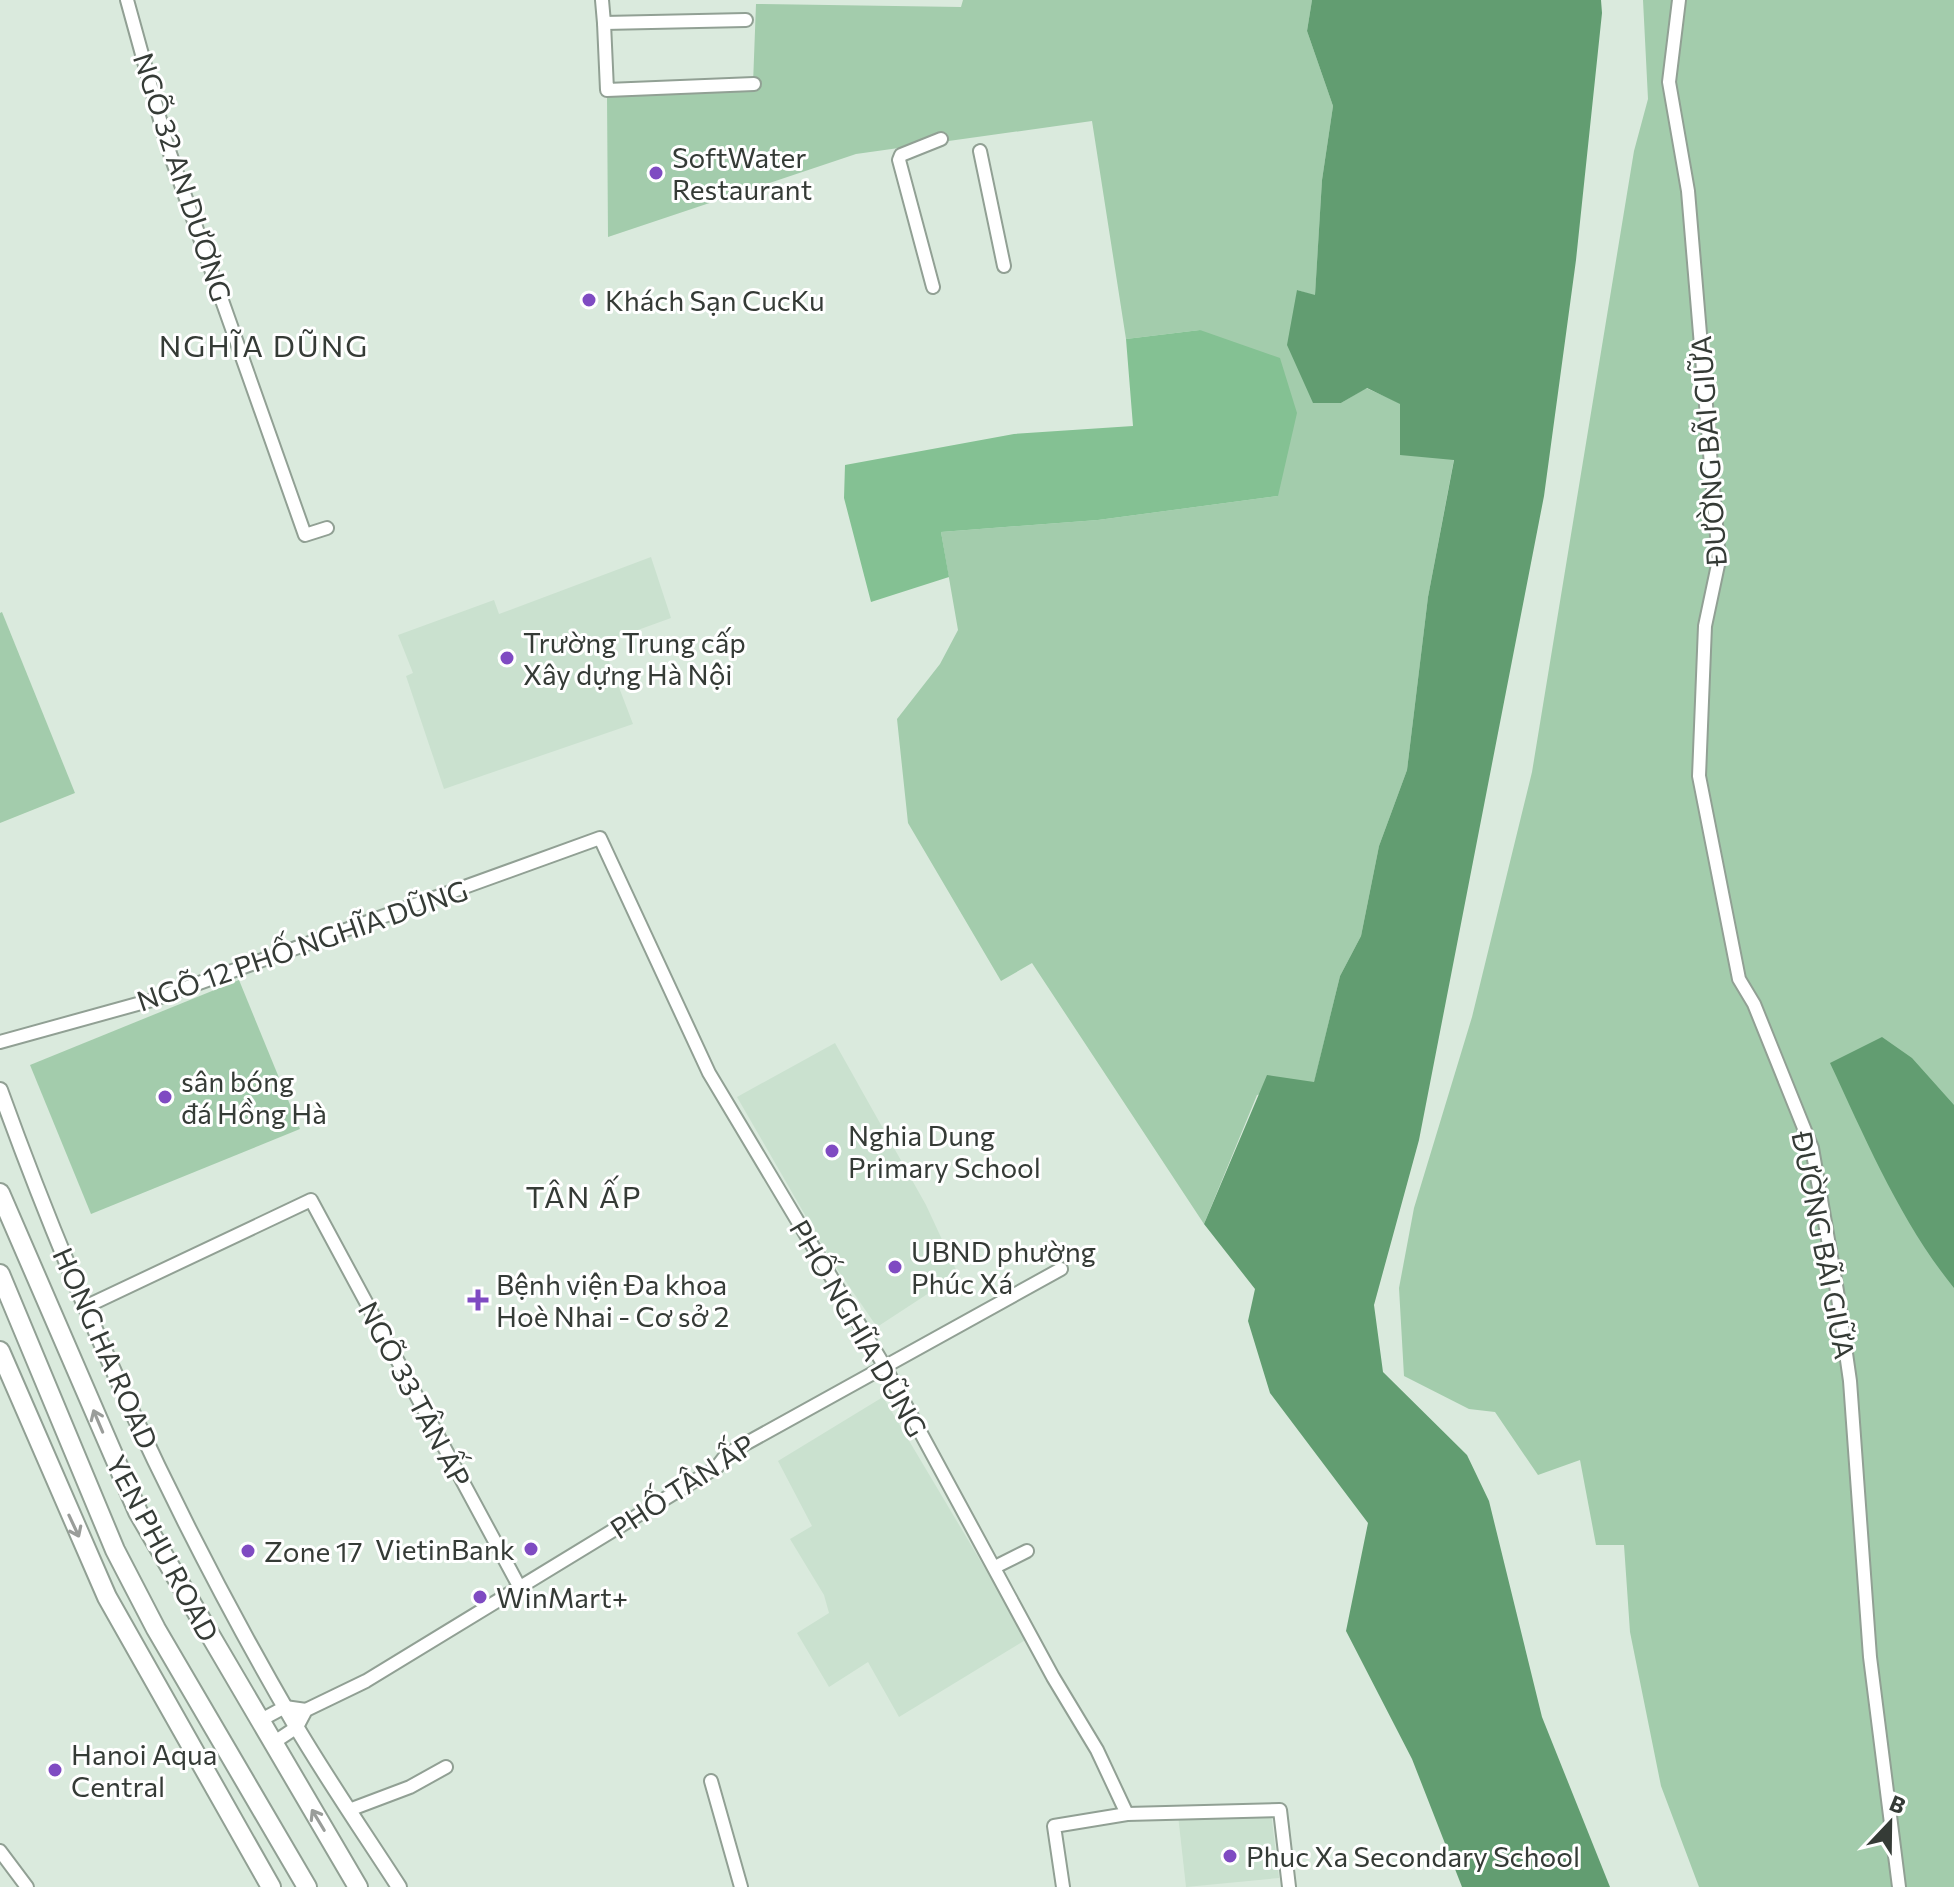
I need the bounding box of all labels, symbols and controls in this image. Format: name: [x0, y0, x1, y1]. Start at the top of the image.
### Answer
street label: NGÕ 32 AN DƯƠNG: [127, 48, 239, 306]
place label: SoftWater Restaurant: [672, 140, 812, 206]
marker: SoftWater Restaurant: [647, 164, 665, 182]
place label: Khách Sạn CucKu: [605, 283, 825, 317]
marker: Khách Sạn CucKu: [580, 291, 598, 309]
district label: NGHĨA DŨNG: [159, 326, 369, 363]
street label: ĐƯỜNG BÃI GIỮA: [1683, 335, 1733, 568]
place label: Trường Trung cấp Xây dựng Hà Nội: [523, 625, 746, 691]
marker: Trường Trung cấp Xây dựng Hà Nội: [498, 649, 516, 667]
street label: NGÕ 12 PHỐ NGHĨA DŨNG: [131, 870, 472, 1018]
place label: sân bóng đá Hồng Hà: [181, 1064, 327, 1130]
marker: sân bóng đá Hồng Hà: [156, 1088, 174, 1106]
place label: Nghia Dung Primary School: [848, 1118, 1041, 1184]
street label: ĐƯỜNG BÃI GIỮA: [1785, 1127, 1863, 1362]
marker: Nghia Dung Primary School: [823, 1142, 841, 1160]
district label: TÂN ẤP: [525, 1175, 643, 1214]
street label: PHỐ NGHĨA DŨNG: [783, 1212, 937, 1442]
place label: UBND phường Phúc Xá: [911, 1234, 1096, 1300]
street label: HONG HA ROAD: [46, 1242, 166, 1454]
marker: UBND phường Phúc Xá: [886, 1258, 904, 1276]
place label: Bệnh viện Đa khoa Hoè Nhai - Cơ sở 2: [496, 1267, 729, 1333]
marker: Bệnh viện Đa khoa Hoè Nhai - Cơ sở 2: [467, 1289, 489, 1311]
street label: NGÕ 33 TÂN ẤP: [352, 1294, 481, 1493]
one-way arrow: [90, 1409, 105, 1434]
street label: PHỐ TÂN ẤP: [602, 1424, 760, 1545]
street label: YEN PHU ROAD: [100, 1449, 226, 1647]
one-way arrow: [67, 1513, 82, 1537]
place label: VietinBank: [375, 1532, 515, 1566]
place label: Zone 17: [264, 1534, 362, 1568]
marker: VietinBank: [522, 1540, 540, 1558]
marker: Zone 17: [239, 1542, 257, 1560]
place label: WinMart+: [496, 1580, 628, 1614]
marker: WinMart+: [471, 1588, 489, 1606]
place label: Hanoi Aqua Central: [71, 1737, 217, 1803]
marker: Hanoi Aqua Central: [46, 1761, 64, 1779]
north arrow: [1850, 1783, 1930, 1863]
text: B: [1886, 1789, 1909, 1819]
one-way arrow: [310, 1809, 326, 1832]
place label: Phuc Xa Secondary School: [1246, 1839, 1580, 1873]
marker: Phuc Xa Secondary School: [1221, 1847, 1239, 1865]

